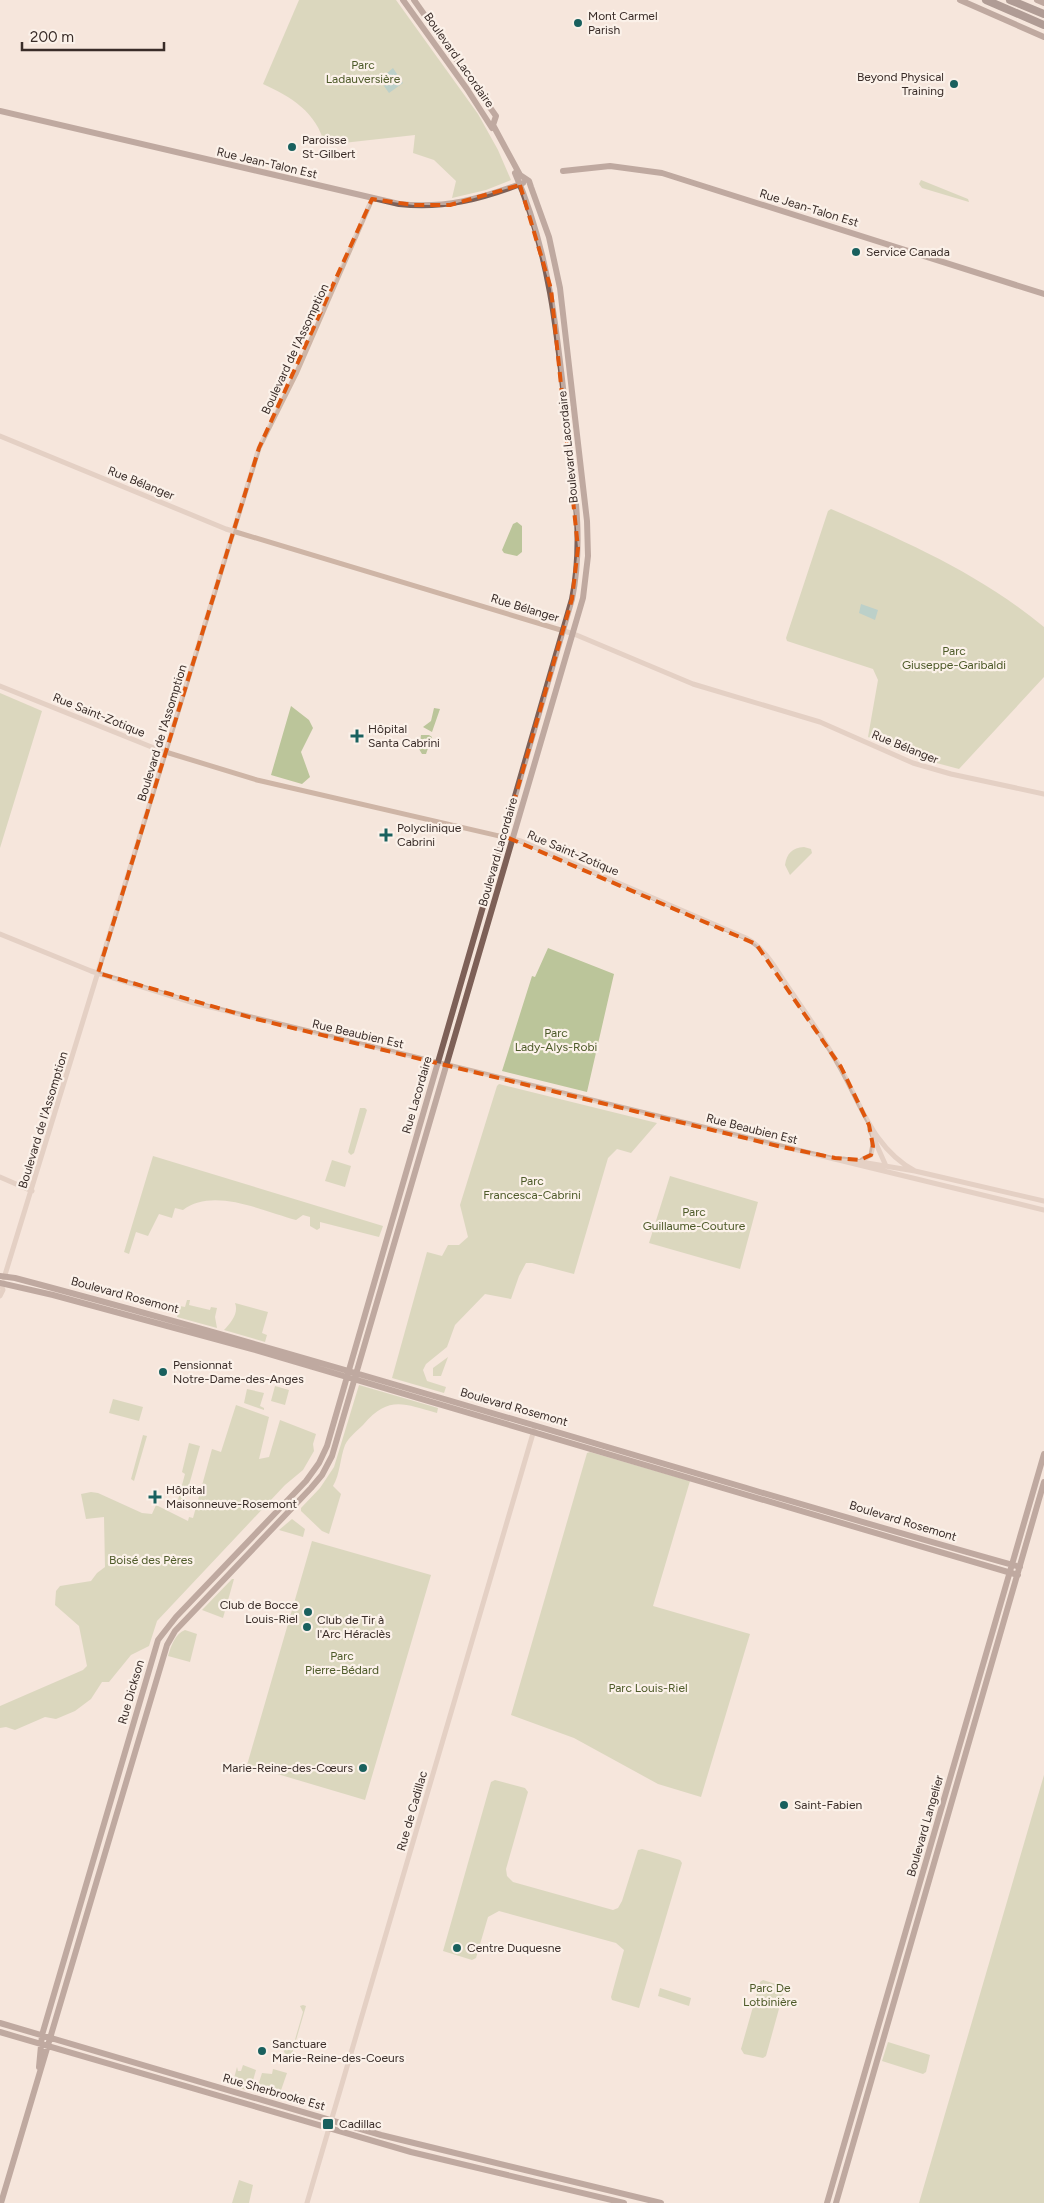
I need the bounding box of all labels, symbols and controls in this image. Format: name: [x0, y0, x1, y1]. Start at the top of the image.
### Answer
place label: Mont Carmel Parish: [588, 9, 658, 37]
street label: Boulevard Lacordaire: [421, 10, 497, 111]
marker: Mont Carmel Parish: [572, 17, 584, 29]
scale bar: [22, 20, 165, 52]
text: 200 m: [30, 28, 74, 46]
park label: Parc Ladauversière: [326, 58, 401, 86]
place label: Beyond Physical Training: [857, 70, 944, 98]
marker: Beyond Physical Training: [948, 78, 960, 90]
place label: Paroisse St-Gilbert: [302, 133, 356, 161]
marker: Paroisse St-Gilbert: [286, 141, 298, 153]
street label: Rue Jean-Talon Est: [215, 145, 319, 181]
street label: Rue Jean-Talon Est: [758, 186, 861, 230]
place label: Service Canada: [866, 245, 950, 259]
marker: Service Canada: [850, 246, 862, 258]
street label: Boulevard de l'Assomption: [259, 281, 332, 417]
street label: Boulevard Lacordaire: [555, 390, 581, 504]
street label: Rue Bélanger: [106, 463, 176, 503]
street label: Rue Bélanger: [489, 591, 561, 625]
park label: Parc Giuseppe-Garibaldi: [902, 644, 1006, 672]
street label: Boulevard de l'Assomption: [134, 663, 190, 803]
street label: Rue Saint-Zotique: [51, 690, 148, 740]
place label: Hôpital Santa Cabrini: [368, 722, 440, 750]
street label: Rue Bélanger: [870, 727, 940, 767]
marker: Hôpital Santa Cabrini: [350, 729, 364, 743]
street label: Boulevard Lacordaire: [476, 795, 520, 908]
place label: Polyclinique Cabrini: [397, 821, 462, 849]
street label: Rue Saint-Zotique: [525, 827, 621, 879]
marker: Polyclinique Cabrini: [379, 828, 393, 842]
street label: Rue Beaubien Est: [311, 1017, 406, 1051]
park label: Parc Lady-Alys-Robi: [515, 1026, 597, 1054]
street label: Boulevard de l'Assomption: [15, 1050, 71, 1190]
street label: Rue Lacordaire: [399, 1054, 435, 1135]
street label: Rue Beaubien Est: [705, 1111, 800, 1147]
park label: Parc Francesca-Cabrini: [483, 1174, 581, 1202]
park label: Parc Guillaume-Couture: [643, 1205, 746, 1233]
street label: Boulevard Rosemont: [69, 1274, 181, 1316]
place label: Pensionnat Notre-Dame-des-Anges: [173, 1358, 304, 1386]
marker: Pensionnat Notre-Dame-des-Anges: [157, 1366, 169, 1378]
street label: Boulevard Rosemont: [459, 1385, 570, 1429]
place label: Hôpital Maisonneuve-Rosemont: [166, 1483, 297, 1511]
marker: Hôpital Maisonneuve-Rosemont: [148, 1490, 162, 1504]
street label: Boulevard Rosemont: [848, 1498, 959, 1544]
park label: Boisé des Pères: [109, 1553, 193, 1567]
place label: Club de Bocce Louis-Riel: [220, 1598, 298, 1626]
marker: Club de Bocce Louis-Riel: [302, 1606, 314, 1618]
place label: Club de Tir à l'Arc Héraclès: [317, 1613, 391, 1641]
marker: Club de Tir à l'Arc Héraclès: [301, 1621, 313, 1633]
park label: Parc Pierre-Bédard: [305, 1649, 379, 1677]
street label: Rue Dickson: [115, 1658, 147, 1726]
park label: Parc Louis-Riel: [608, 1681, 688, 1695]
place label: Marie-Reine-des-Cœurs: [222, 1761, 353, 1775]
marker: Marie-Reine-des-Cœurs: [357, 1762, 369, 1774]
street label: Rue de Cadillac: [394, 1769, 430, 1853]
street label: Boulevard Langelier: [904, 1774, 946, 1878]
place label: Saint-Fabien: [794, 1798, 862, 1812]
marker: Saint-Fabien: [778, 1799, 790, 1811]
place label: Centre Duquesne: [467, 1941, 561, 1955]
marker: Centre Duquesne: [451, 1942, 463, 1954]
park label: Parc De Lotbinière: [743, 1981, 798, 2009]
place label: Sanctuare Marie-Reine-des-Coeurs: [272, 2037, 405, 2065]
marker: Sanctuare Marie-Reine-des-Coeurs: [256, 2045, 268, 2057]
street label: Rue Sherbrooke Est: [221, 2071, 327, 2113]
marker: Cadillac: [321, 2117, 335, 2131]
place label: Cadillac: [339, 2117, 382, 2131]

